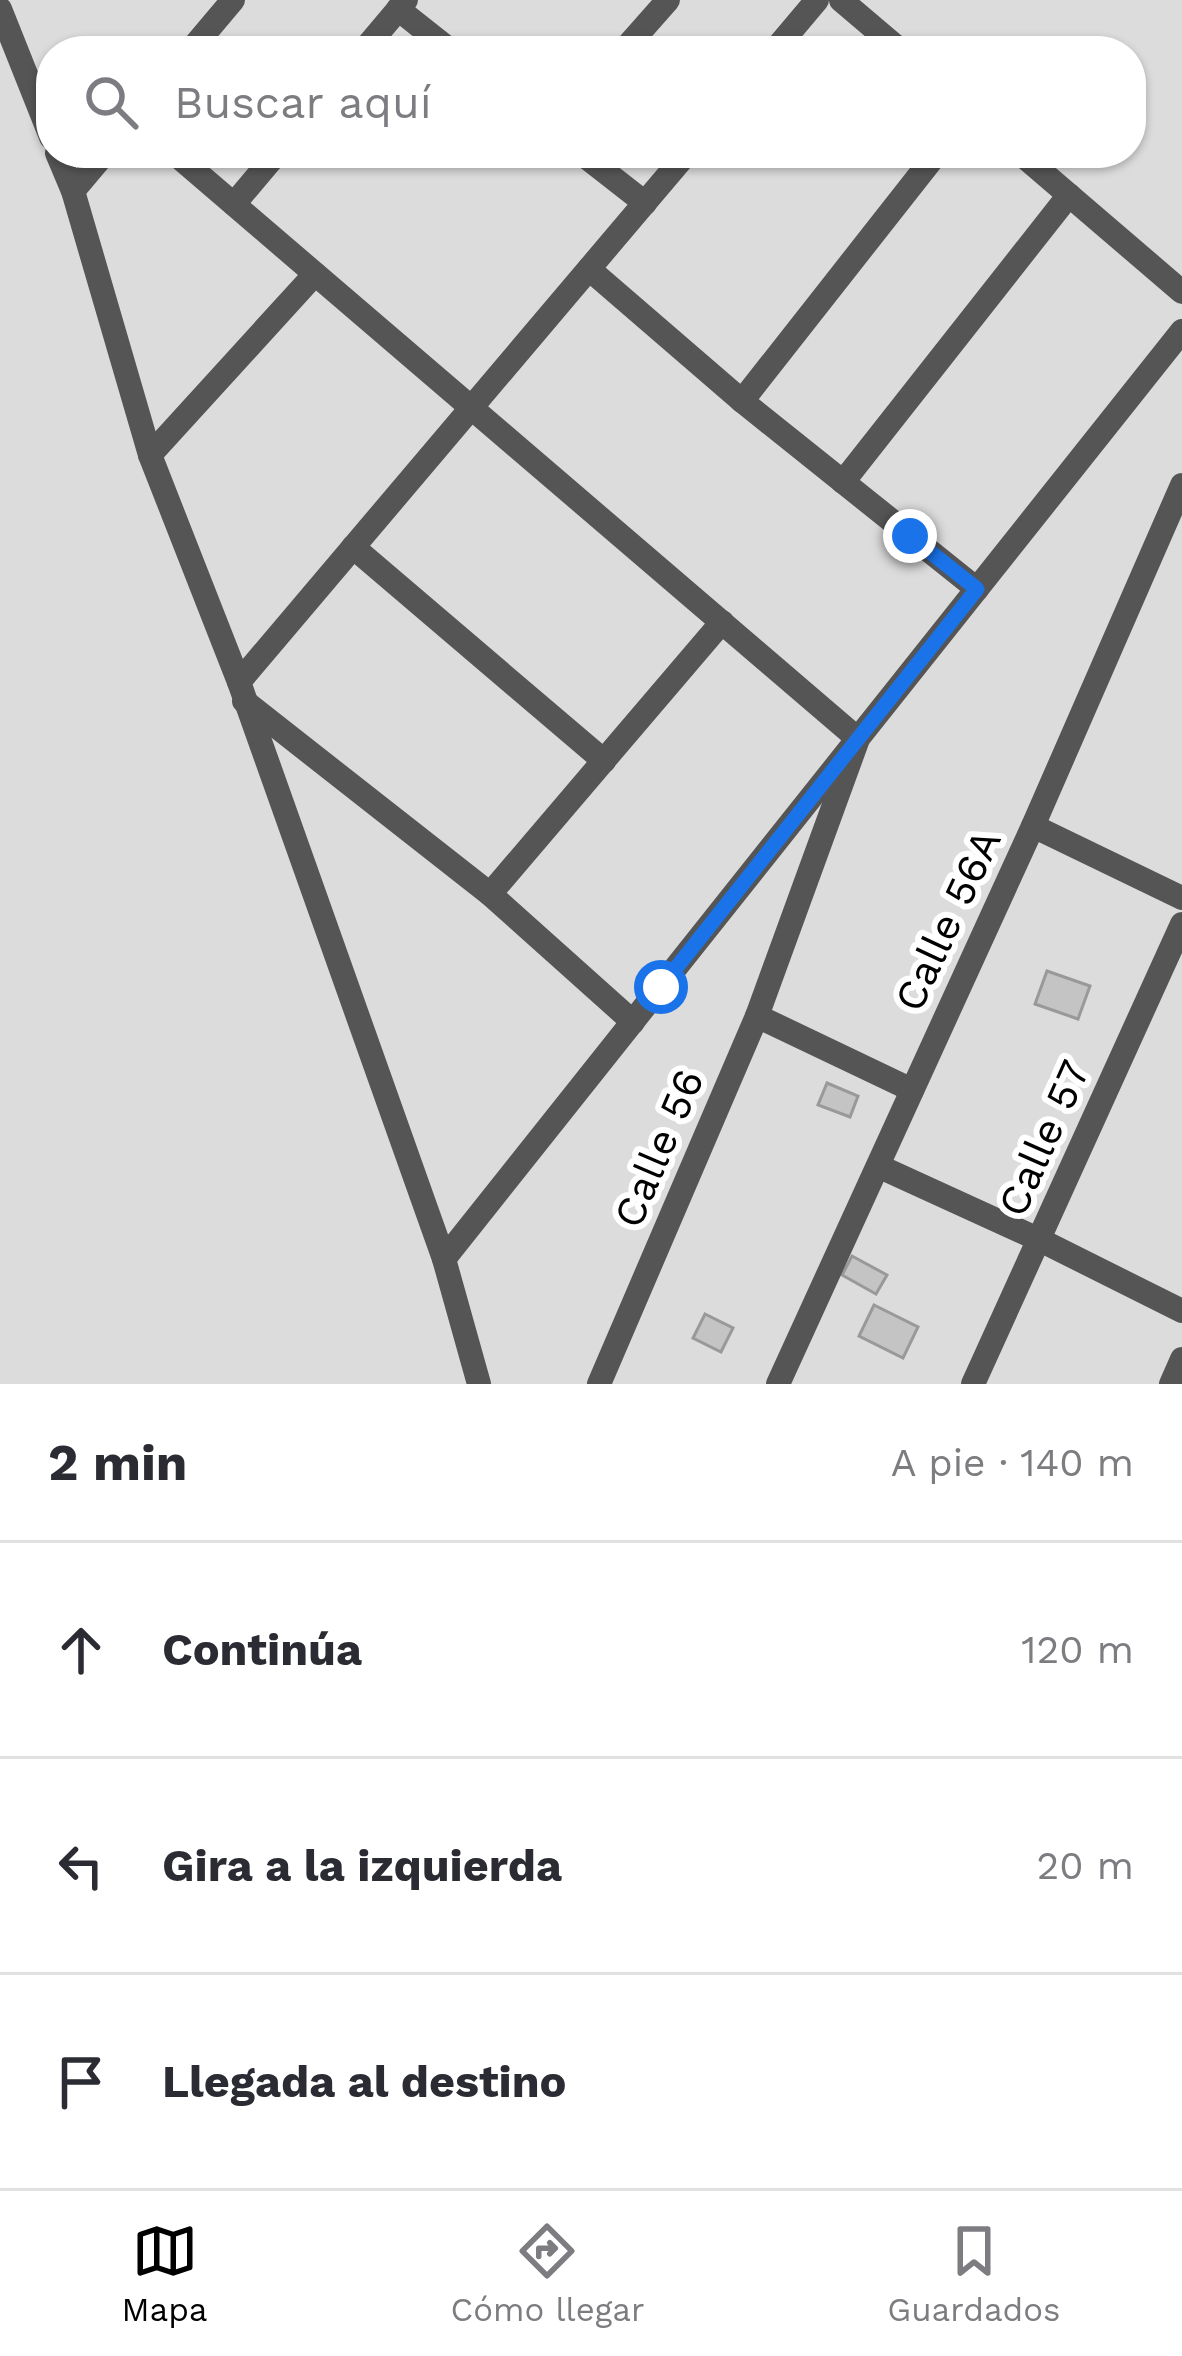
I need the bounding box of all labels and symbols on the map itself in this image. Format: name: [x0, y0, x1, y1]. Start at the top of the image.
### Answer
route end: [883, 509, 937, 563]
street label: Calle 56A: [884, 822, 1011, 1019]
route start: [634, 960, 688, 1014]
street label: Calle 57: [988, 1053, 1099, 1223]
street label: Calle 56: [603, 1062, 714, 1235]

